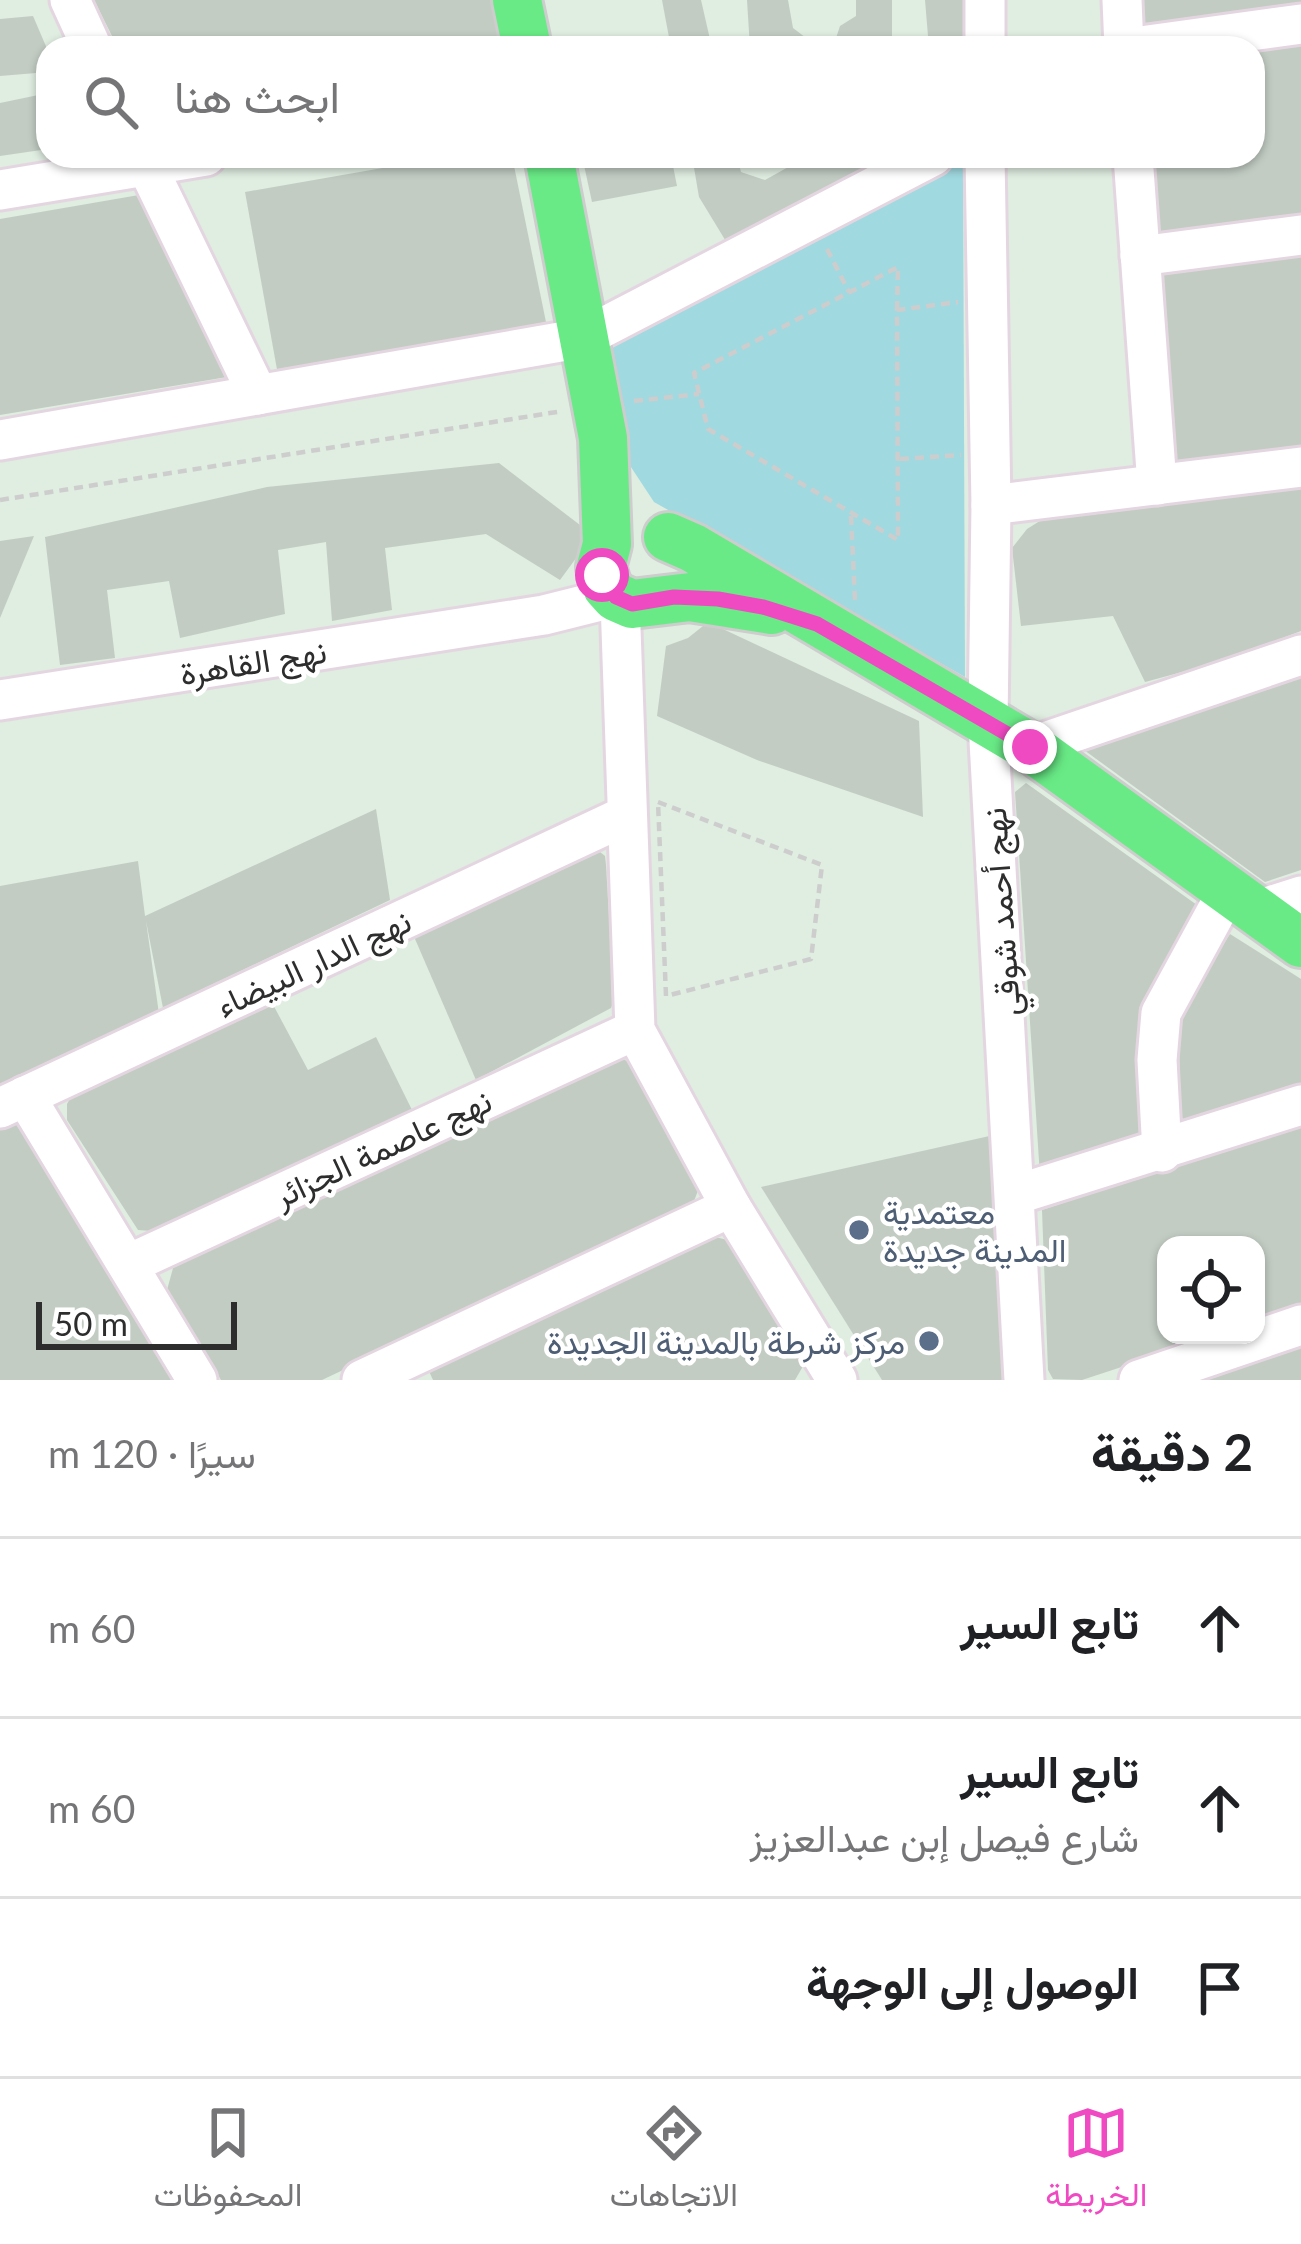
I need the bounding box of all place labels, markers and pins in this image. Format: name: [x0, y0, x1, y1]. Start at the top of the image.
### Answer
place label: معتمدية المدينة جديدة: [883, 1191, 1066, 1270]
marker: معتمدية المدينة جديدة: [846, 1217, 872, 1243]
place label: مركز شرطة بالمدينة الجديدة: [547, 1321, 905, 1363]
marker: مركز شرطة بالمدينة الجديدة: [916, 1328, 942, 1354]

